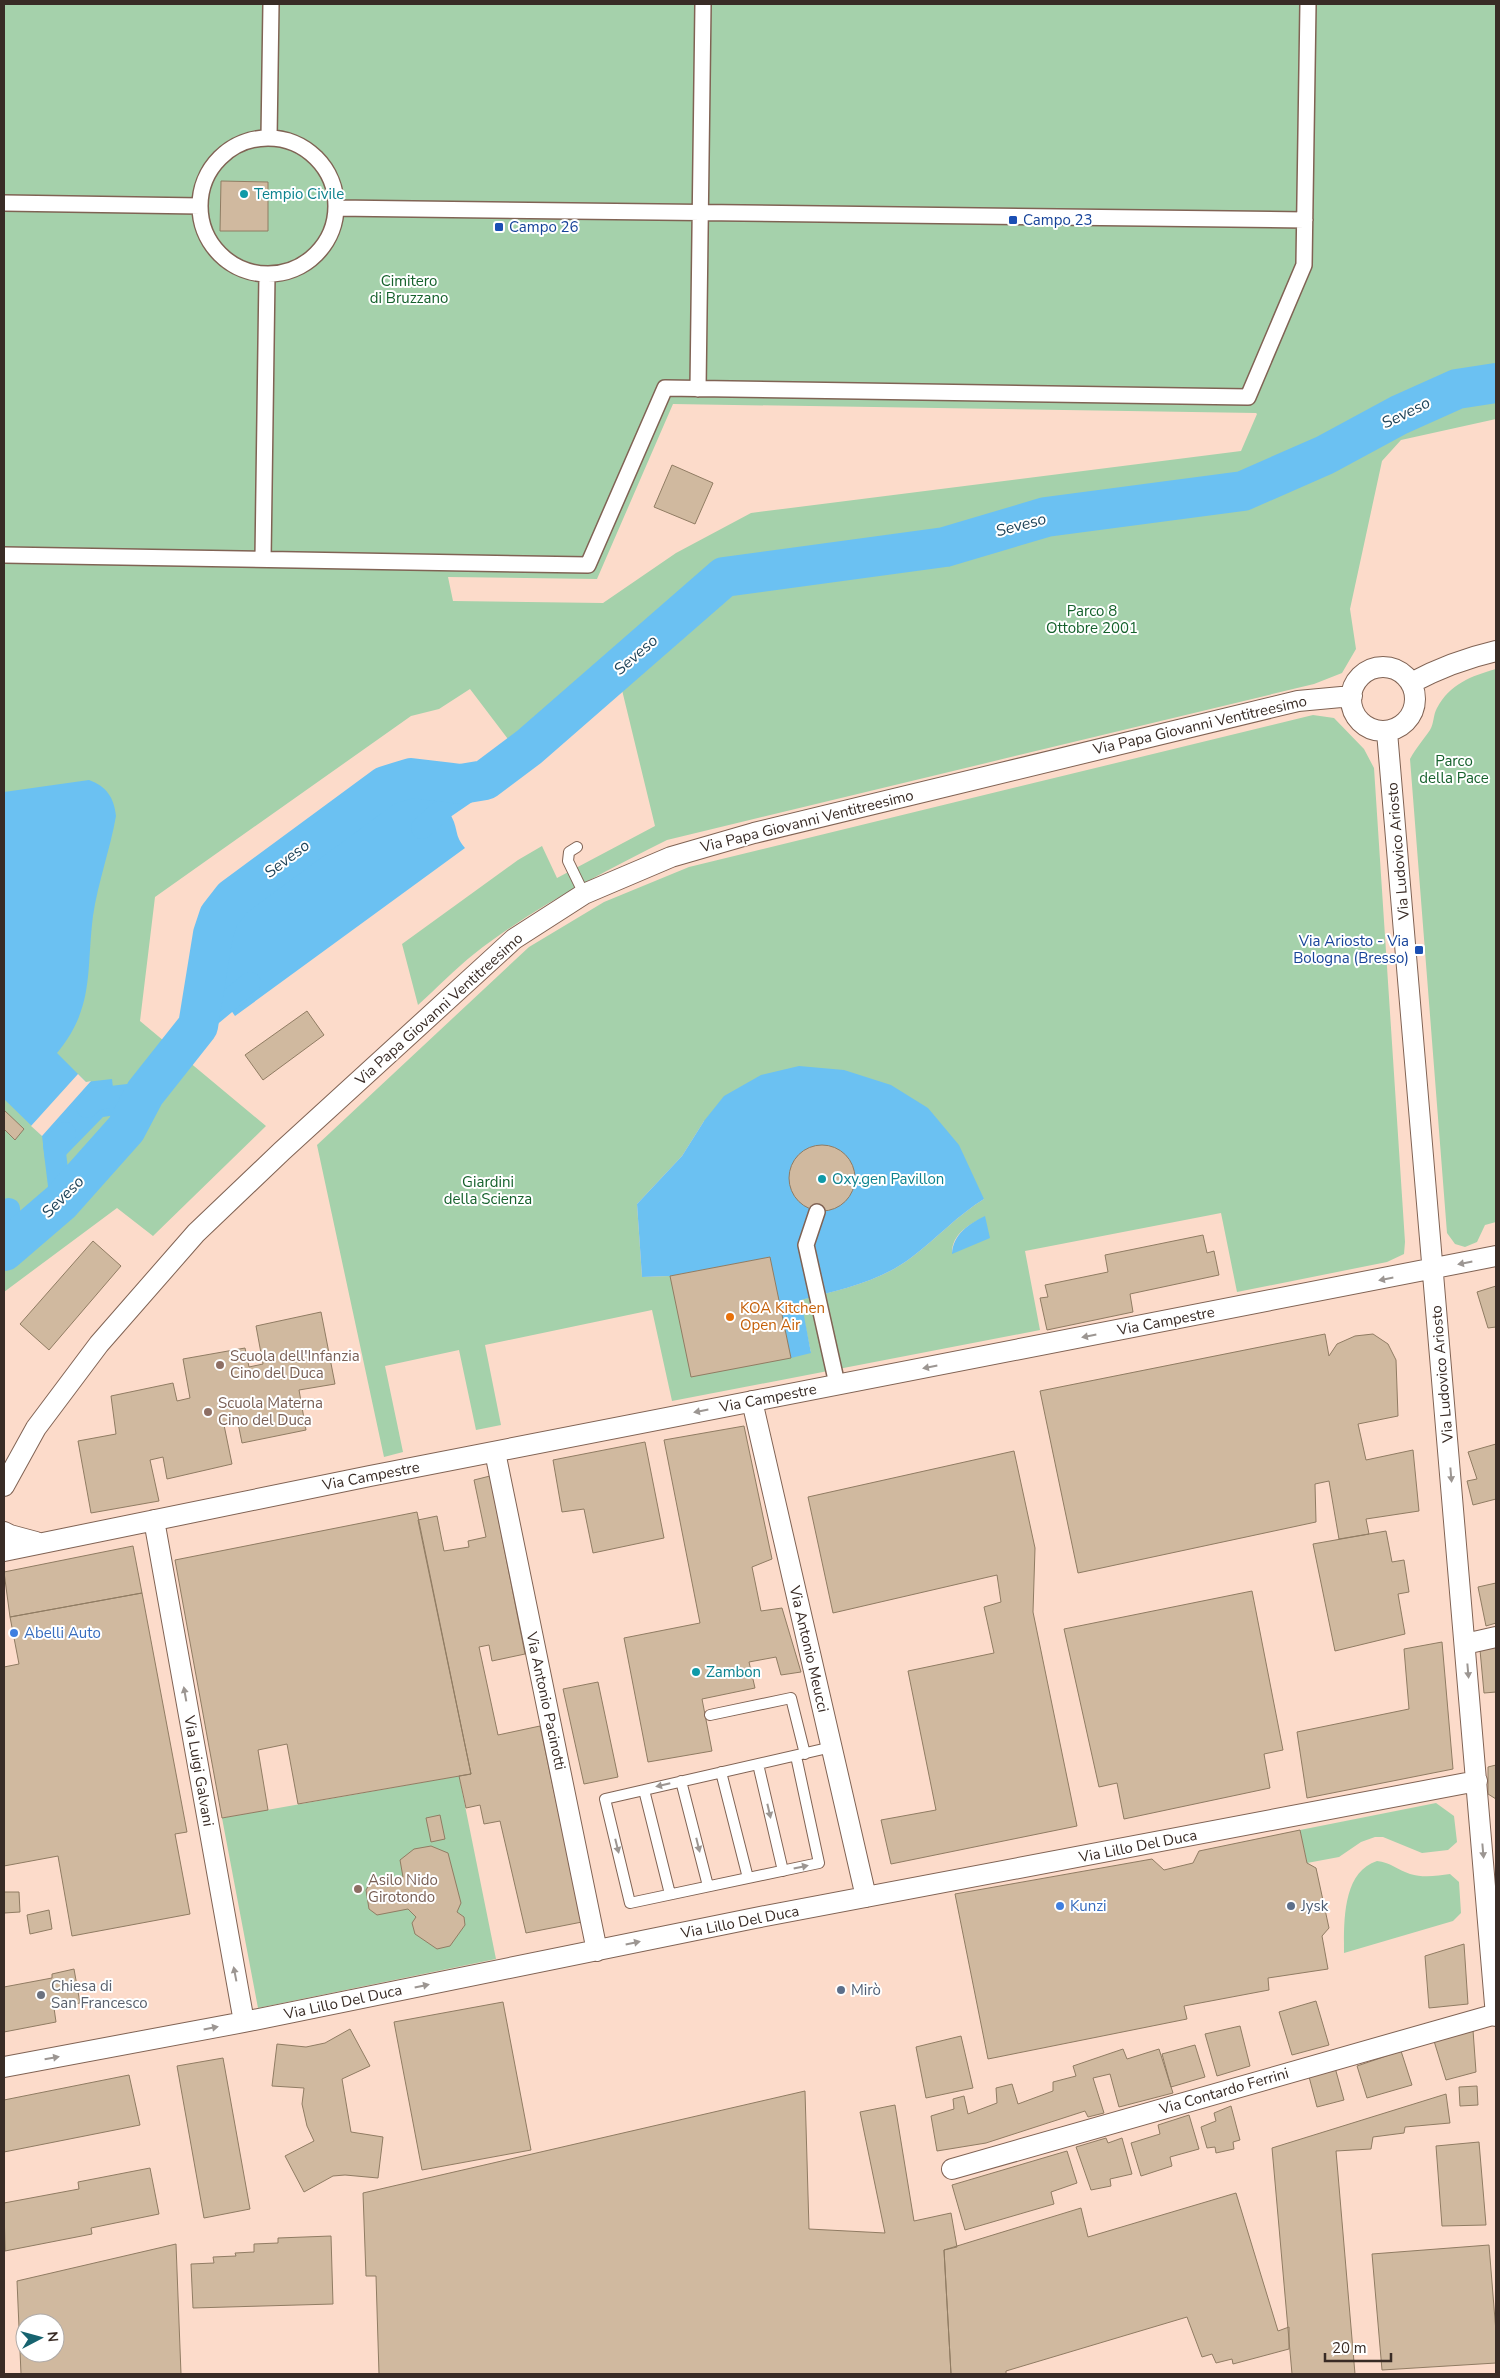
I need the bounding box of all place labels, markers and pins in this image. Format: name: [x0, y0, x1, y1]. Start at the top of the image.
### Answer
place label: Tempio Civile: [254, 184, 344, 204]
marker: Tempio Civile: [238, 188, 250, 200]
place label: Campo 23: [1023, 210, 1093, 230]
marker: Campo 23: [1007, 214, 1019, 226]
place label: Campo 26: [509, 217, 579, 237]
marker: Campo 26: [493, 221, 505, 233]
place label: Via Ariosto - Via Bologna (Bresso): [1293, 931, 1409, 968]
marker: Via Ariosto - Via Bologna (Bresso): [1413, 944, 1425, 956]
place label: Oxy.gen Pavillon: [832, 1169, 944, 1189]
marker: Oxy.gen Pavillon: [816, 1173, 828, 1185]
place label: KOA Kitchen Open Air: [740, 1298, 825, 1335]
marker: KOA Kitchen Open Air: [724, 1311, 736, 1323]
place label: Scuola dell'Infanzia Cino del Duca: [230, 1346, 360, 1383]
marker: Scuola dell'Infanzia Cino del Duca: [214, 1359, 226, 1371]
place label: Scuola Materna Cino del Duca: [218, 1393, 323, 1430]
marker: Scuola Materna Cino del Duca: [202, 1406, 214, 1418]
place label: Abelli Auto: [24, 1623, 101, 1643]
marker: Abelli Auto: [8, 1627, 20, 1639]
place label: Zambon: [706, 1662, 761, 1682]
marker: Zambon: [690, 1666, 702, 1678]
place label: Asilo Nido Girotondo: [368, 1870, 438, 1907]
marker: Asilo Nido Girotondo: [352, 1883, 364, 1895]
place label: Kunzi: [1070, 1896, 1107, 1916]
place label: Jysk: [1300, 1896, 1329, 1916]
marker: Kunzi: [1054, 1900, 1066, 1912]
marker: Jysk: [1285, 1900, 1297, 1912]
place label: Chiesa di San Francesco: [51, 1976, 148, 2013]
place label: Mirò: [851, 1980, 881, 2000]
marker: Mirò: [835, 1984, 847, 1996]
marker: Chiesa di San Francesco: [35, 1989, 47, 2001]

